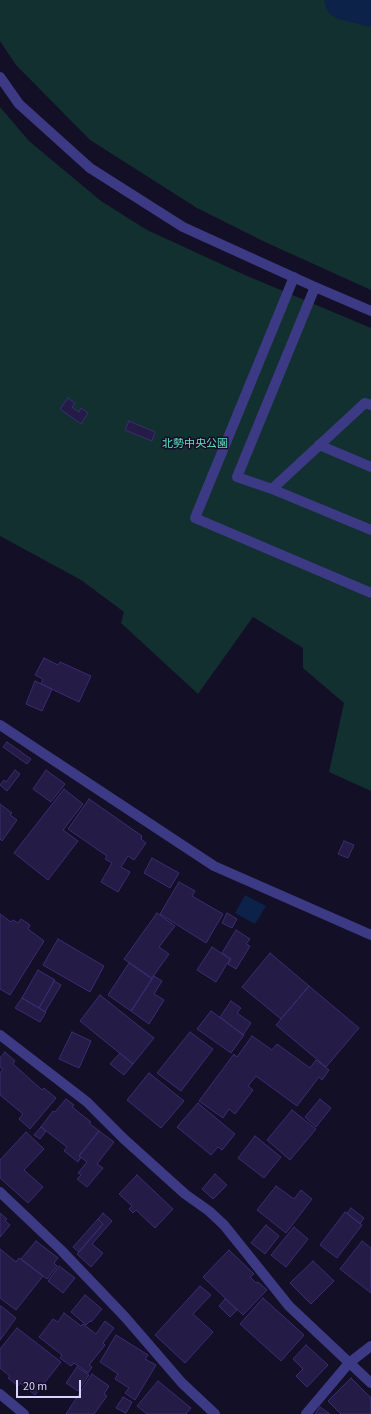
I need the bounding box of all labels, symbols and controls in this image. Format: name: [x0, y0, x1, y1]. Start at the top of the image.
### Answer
park label: 北勢中央公園: [162, 438, 228, 452]
scale bar: [18, 1372, 83, 1398]
text: 20 m: [23, 1378, 47, 1395]

